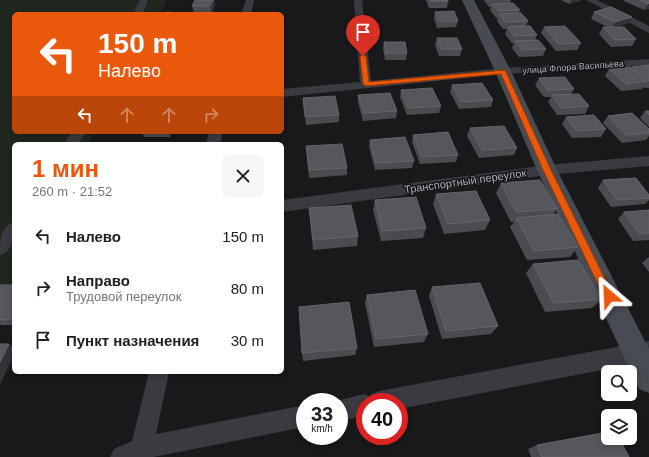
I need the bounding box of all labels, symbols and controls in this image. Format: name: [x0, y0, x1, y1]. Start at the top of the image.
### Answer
pin: [346, 15, 380, 56]
icon: arrive: [352, 21, 374, 43]
icon: left: [32, 28, 84, 80]
text: 150 m: [98, 28, 177, 59]
street label: улица Флора Васильева: [522, 58, 624, 76]
text: Налево: [98, 61, 161, 81]
icon: left: [74, 104, 96, 126]
icon: ahead: [116, 104, 138, 126]
icon: ahead: [158, 104, 180, 126]
icon: right: [200, 104, 222, 126]
text: 1 мин: [32, 155, 99, 182]
button: close: [222, 155, 264, 197]
street label: Транспортный переулок: [403, 166, 527, 196]
text: 260 m · 21:52: [32, 184, 112, 199]
icon: left: [32, 225, 54, 247]
text: Налево: [66, 228, 121, 245]
text: 150 m: [222, 228, 264, 245]
text: Направо: [66, 272, 130, 289]
position arrow: [588, 275, 630, 317]
icon: right: [32, 277, 54, 299]
text: 80 m: [231, 280, 264, 297]
text: Трудовой переулок: [66, 289, 182, 304]
icon: arrive: [32, 329, 54, 351]
text: Пункт назначения: [66, 332, 199, 349]
text: 30 m: [231, 332, 264, 349]
map controls: [601, 365, 637, 445]
button: search: [601, 365, 637, 401]
speed limit sign: 40: [356, 393, 408, 445]
text: 33: [311, 403, 333, 425]
button: layers: [601, 409, 637, 445]
text: km/h: [311, 423, 333, 434]

